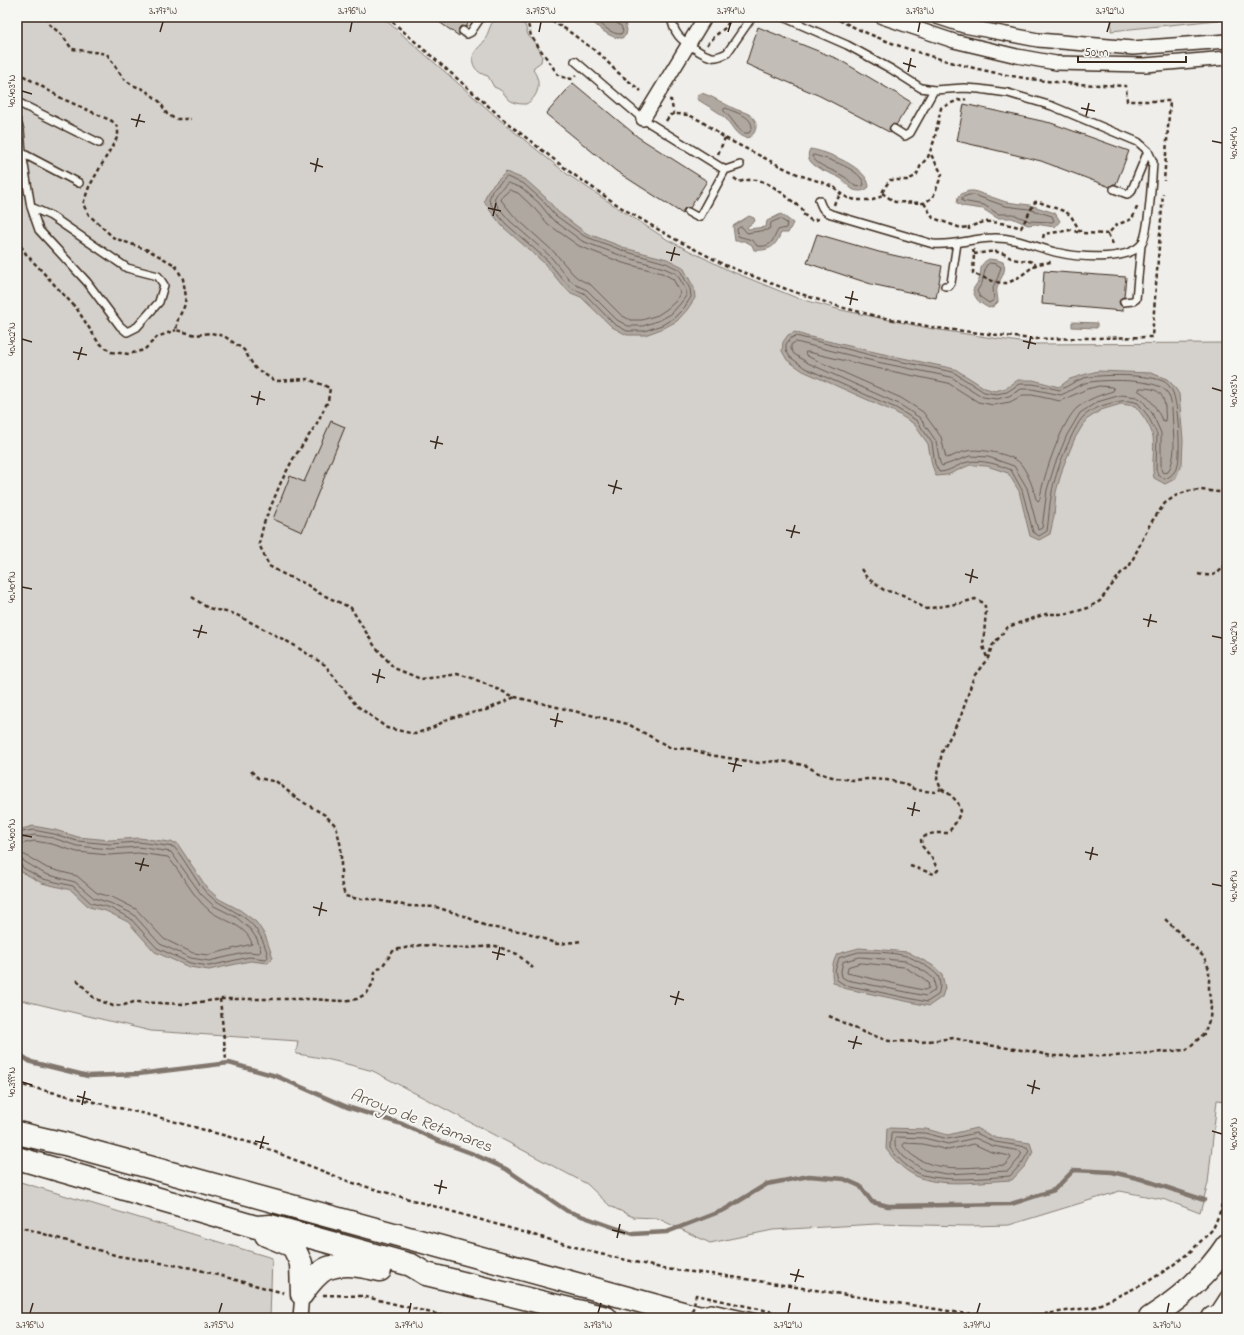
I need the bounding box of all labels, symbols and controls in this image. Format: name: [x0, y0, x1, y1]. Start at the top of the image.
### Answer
text: 3.797°W: [149, 4, 177, 19]
text: 3.796°W: [338, 4, 366, 19]
text: 3.795°W: [526, 4, 556, 19]
text: 3.794°W: [717, 4, 745, 19]
text: 3.793°W: [906, 4, 934, 19]
text: 3.792°W: [1096, 4, 1125, 19]
scale bar: [1078, 38, 1186, 64]
text: 50 m: [1084, 44, 1108, 62]
text: 40.403°N: [5, 75, 20, 107]
text: 40.404°N: [1227, 127, 1242, 159]
text: 40.402°N: [5, 322, 20, 356]
text: 40.403°N: [1227, 375, 1242, 407]
text: 40.401°N: [5, 571, 20, 603]
text: 40.402°N: [1227, 621, 1242, 655]
text: 40.400°N: [5, 818, 20, 851]
text: 40.401°N: [1227, 870, 1242, 902]
text: 40.399°N: [5, 1067, 20, 1097]
water label: Arroyo de Retamares: [346, 1082, 496, 1161]
text: 40.400°N: [1227, 1117, 1242, 1150]
text: 3.796°W: [16, 1318, 44, 1333]
text: 3.795°W: [204, 1318, 234, 1333]
text: 3.794°W: [395, 1318, 423, 1333]
text: 3.793°W: [584, 1318, 612, 1333]
text: 3.792°W: [774, 1318, 803, 1333]
text: 3.791°W: [964, 1318, 991, 1333]
text: 3.790°W: [1153, 1318, 1181, 1333]

